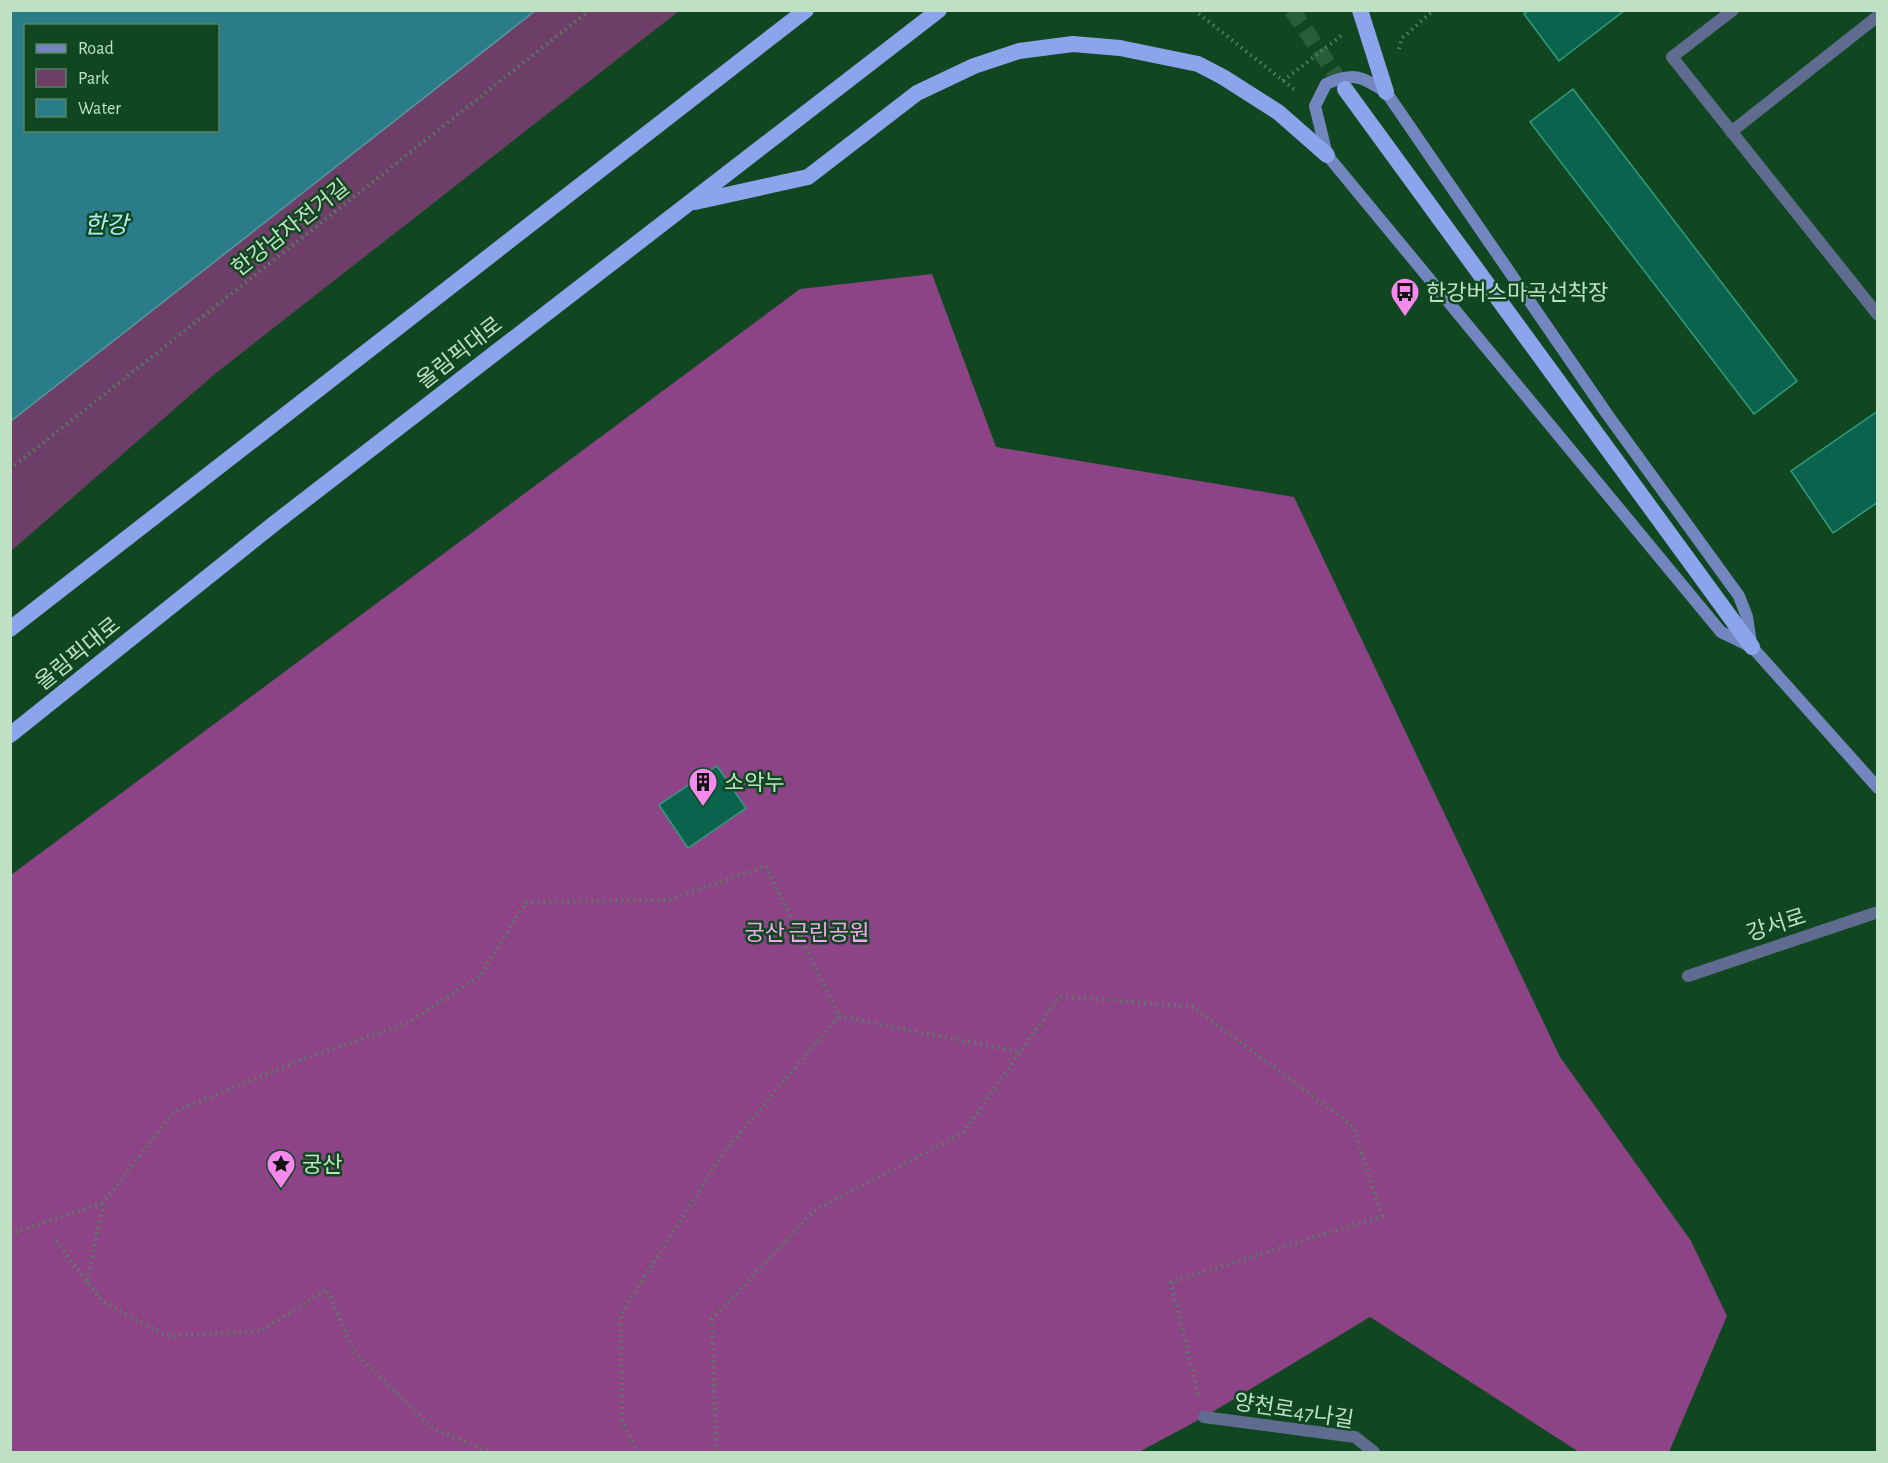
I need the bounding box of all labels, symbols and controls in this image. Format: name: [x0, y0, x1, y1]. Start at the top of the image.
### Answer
legend: [24, 24, 219, 132]
text: Road: [78, 40, 114, 58]
text: Park: [78, 70, 110, 88]
text: Water: [78, 100, 121, 118]
street label: 한강남자전거길: [227, 175, 353, 280]
water label: 한강: [84, 213, 131, 238]
bus stop icon: 한강버스마곡선착장: [1389, 276, 1421, 318]
place label: 한강버스마곡선착장: [1426, 281, 1608, 304]
street label: 올림픽대로: [412, 312, 506, 393]
street label: 올림픽대로: [31, 613, 124, 694]
building icon: 소악누: [687, 766, 719, 808]
place label: 소악누: [724, 771, 785, 794]
street label: 강서로: [1744, 904, 1809, 945]
park label: 궁산 근린공원: [744, 921, 870, 944]
place icon: 궁산: [265, 1148, 297, 1190]
place label: 궁산: [302, 1153, 342, 1176]
street label: 양천로47나길: [1232, 1390, 1355, 1431]

